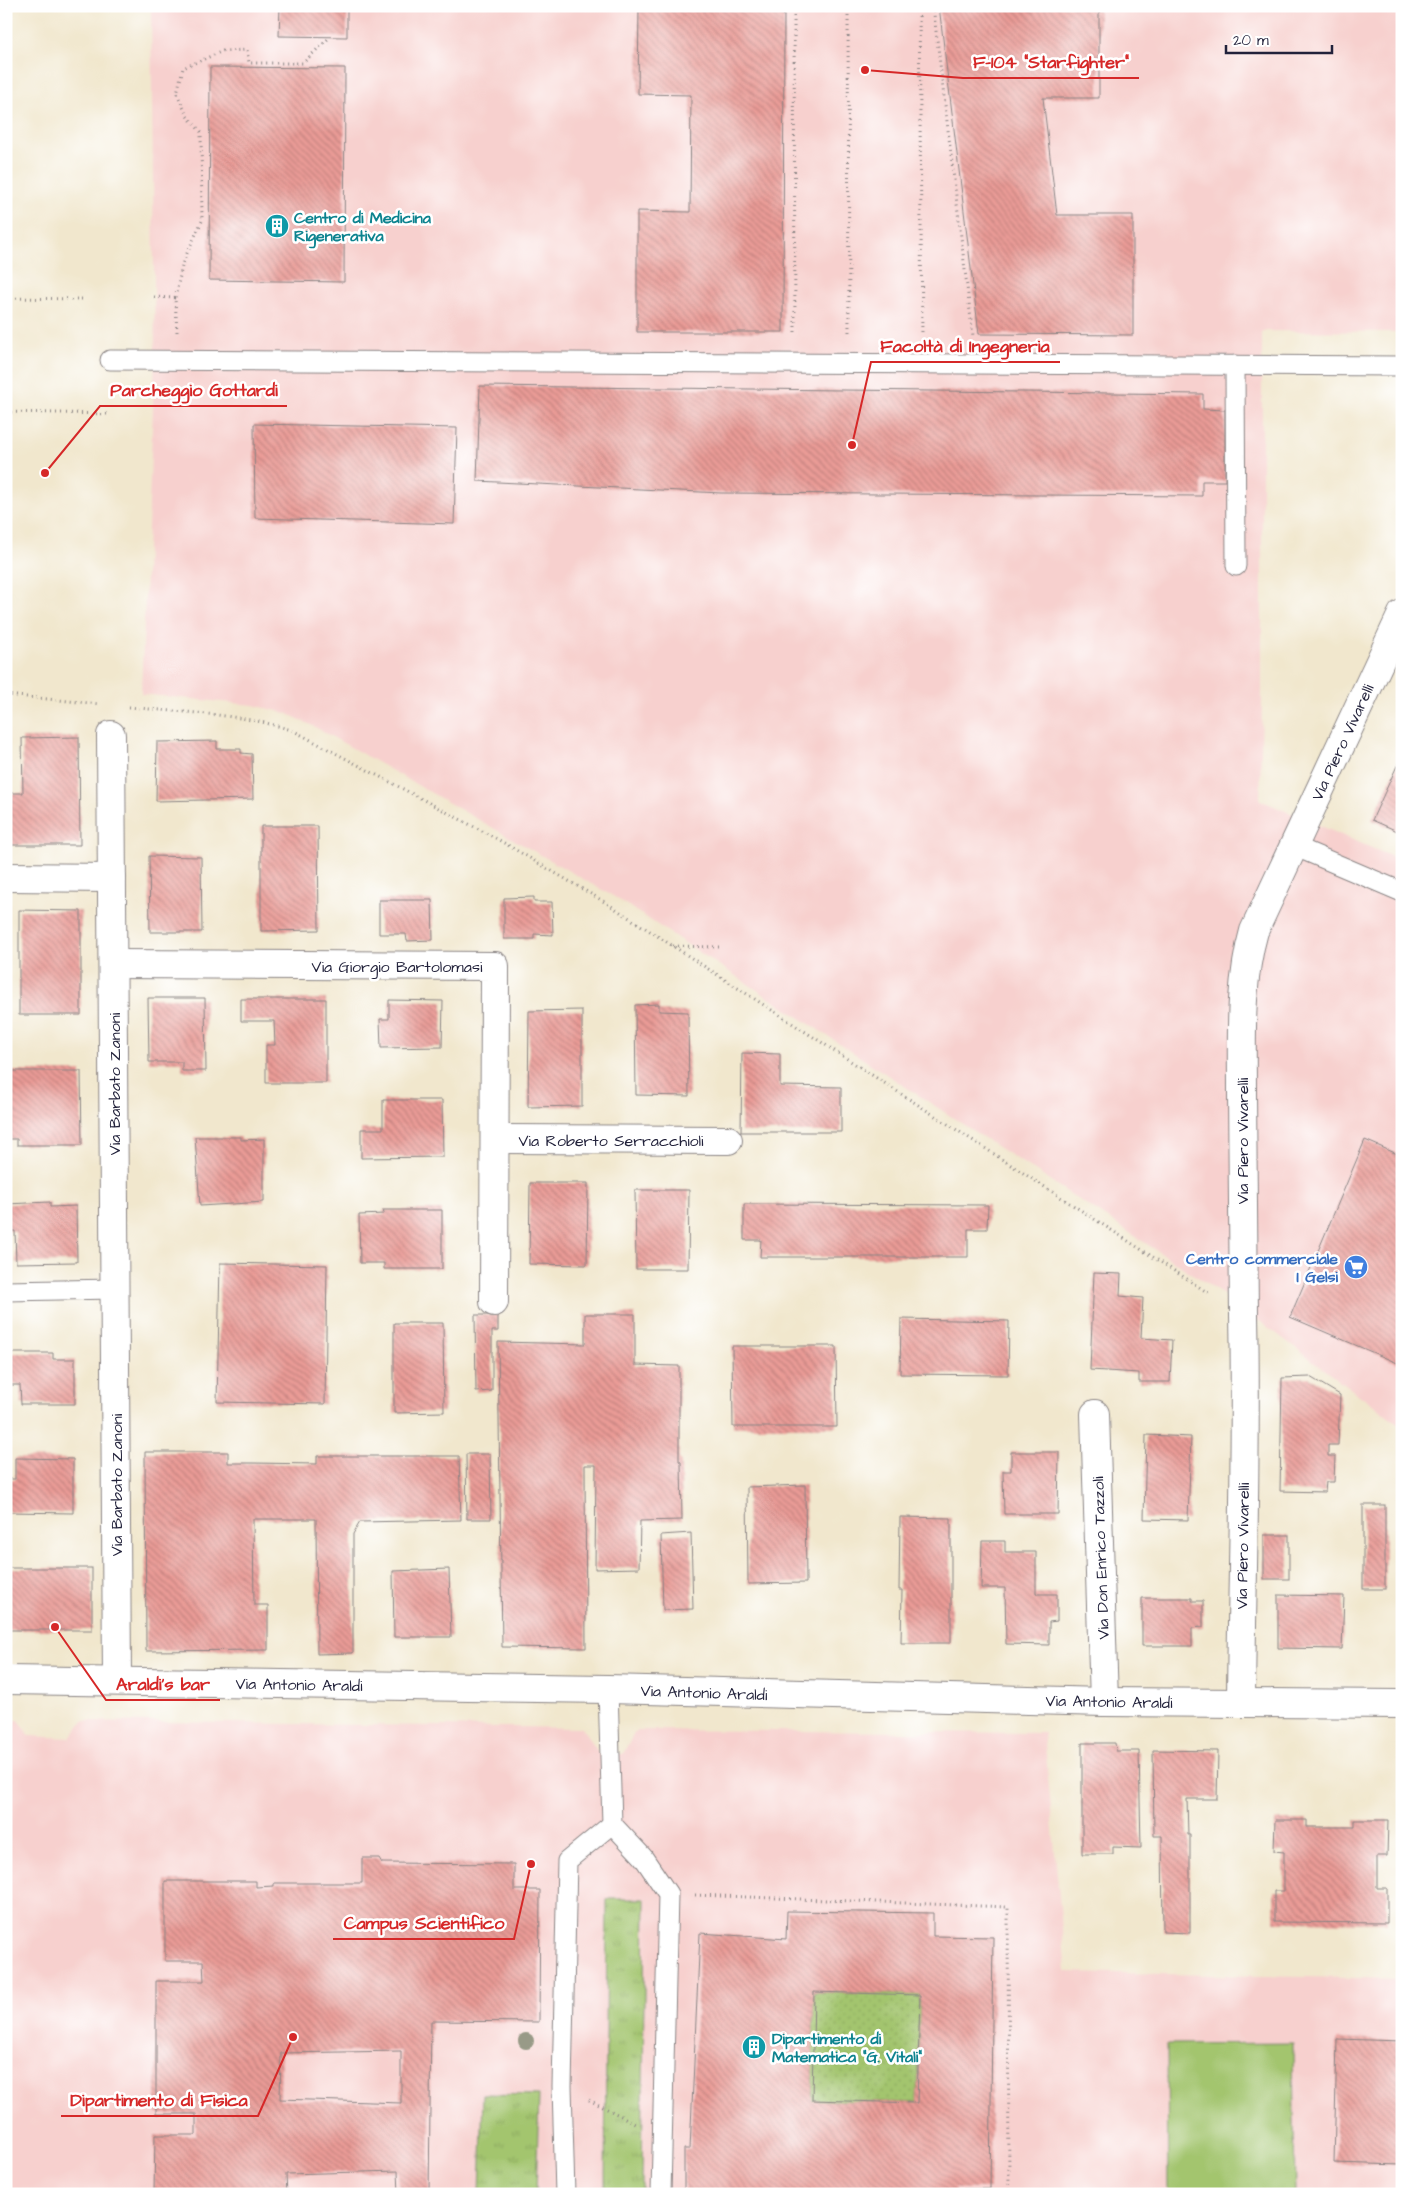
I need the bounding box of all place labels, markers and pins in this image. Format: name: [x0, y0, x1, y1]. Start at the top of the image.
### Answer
callout: F-104 "Starfighter": [963, 45, 1139, 78]
place label: Centro di Medicina Rigenerativa: [294, 207, 432, 249]
building icon: Centro di Medicina Rigenerativa: [264, 213, 290, 239]
callout: Facoltà di Ingegneria: [871, 329, 1060, 362]
callout: Parcheggio Gottardi: [100, 373, 287, 406]
place label: Centro commerciale I Gelsi: [1186, 1248, 1339, 1288]
supermarket icon: Centro commerciale I Gelsi: [1343, 1254, 1369, 1280]
callout: Araldi's bar: [106, 1667, 220, 1700]
callout: Campus Scientifico: [333, 1906, 514, 1939]
place label: Dipartimento di Matematica "G. Vitali": [772, 2028, 922, 2068]
building icon: Dipartimento di Matematica "G. Vitali": [741, 2034, 767, 2060]
callout: Dipartimento di Fisica: [61, 2083, 258, 2116]

